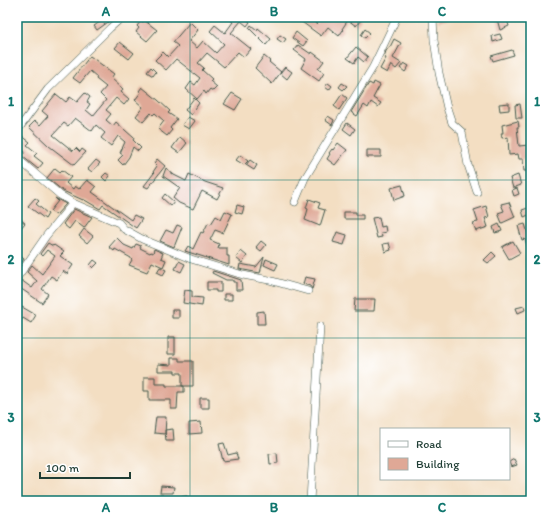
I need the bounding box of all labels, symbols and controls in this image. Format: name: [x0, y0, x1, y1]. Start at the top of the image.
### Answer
text: A: [101, 4, 111, 19]
text: B: [270, 4, 279, 19]
text: C: [438, 4, 447, 19]
text: 1: [8, 94, 14, 109]
text: 1: [534, 94, 540, 109]
text: 2: [8, 252, 15, 267]
text: 2: [534, 252, 541, 267]
text: 3: [7, 410, 15, 425]
text: 3: [533, 410, 541, 425]
legend: [380, 428, 510, 480]
text: Road: [416, 437, 442, 451]
scale bar: [40, 454, 130, 480]
text: Building: [416, 457, 460, 471]
text: 100 m: [46, 461, 79, 475]
text: A: [101, 500, 111, 515]
text: B: [270, 500, 279, 515]
text: C: [438, 500, 447, 515]

